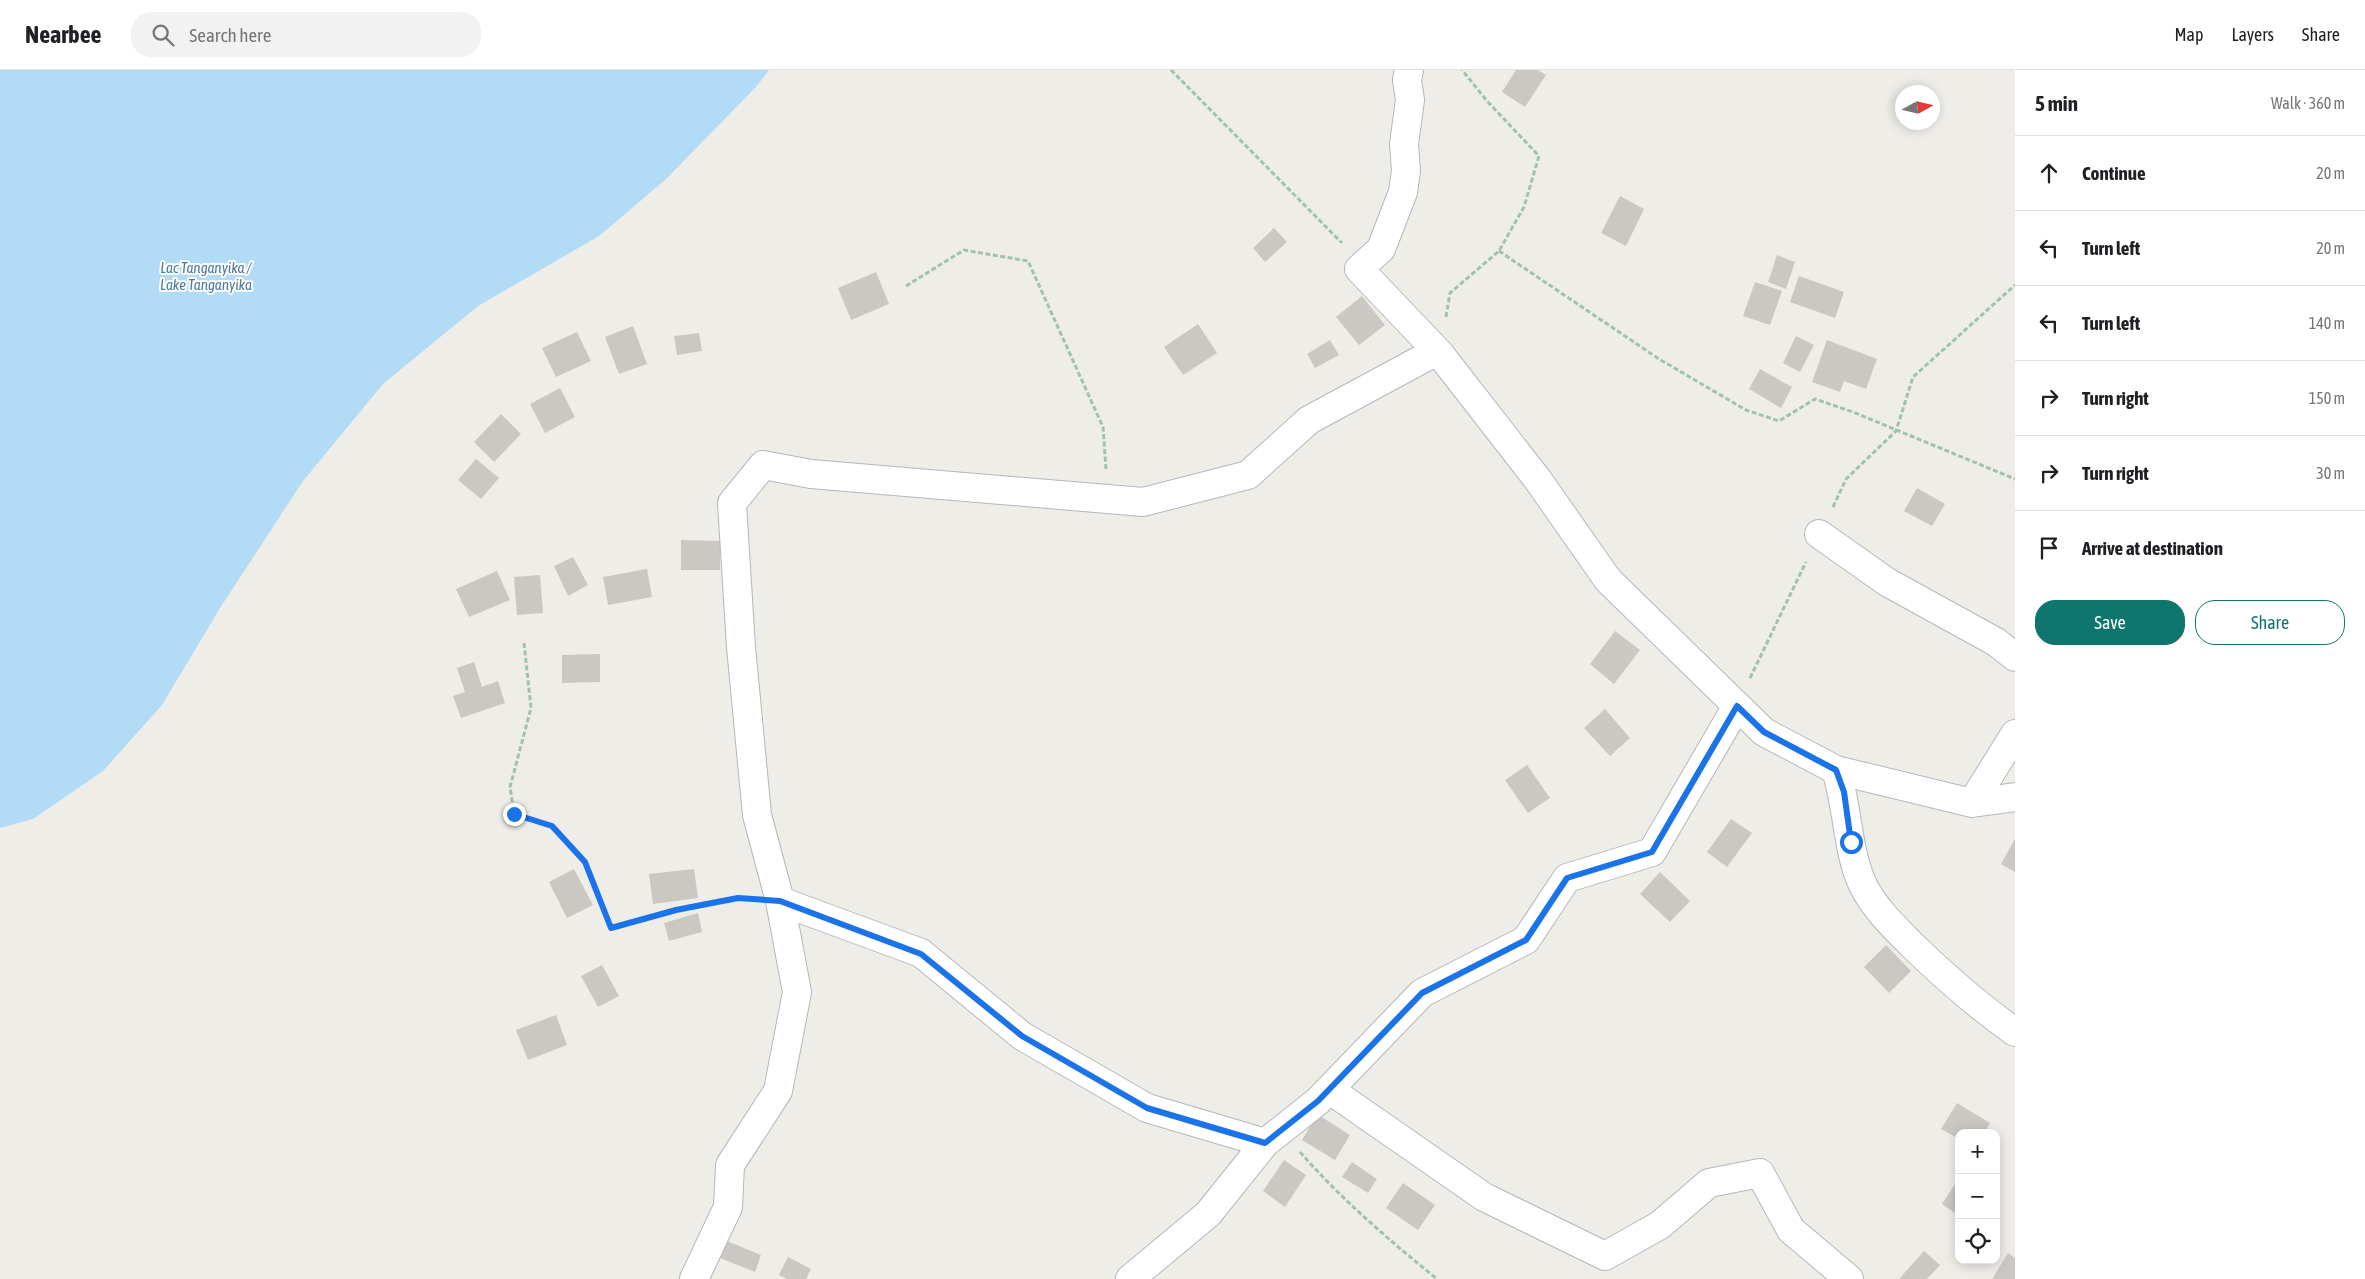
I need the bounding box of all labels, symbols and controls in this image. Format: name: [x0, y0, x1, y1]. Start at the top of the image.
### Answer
search box: [131, 12, 481, 57]
text: Nearbee: [25, 21, 101, 48]
icon: search: [149, 21, 177, 49]
text: Search here: [189, 24, 271, 46]
text: Map: [2174, 24, 2203, 45]
text: Layers: [2231, 24, 2274, 45]
text: Share: [2302, 24, 2340, 45]
north arrow: [1895, 85, 1940, 130]
text: 5 min: [2035, 91, 2078, 115]
text: Walk · 360 m: [2271, 94, 2345, 112]
icon: ahead: [2035, 159, 2063, 187]
text: Continue: [2082, 162, 2146, 184]
text: 20 m: [2316, 164, 2345, 182]
icon: left: [2035, 234, 2063, 262]
text: Turn left: [2082, 237, 2140, 259]
text: 20 m: [2316, 239, 2345, 257]
water label: Lac Tanganyika / Lake Tanganyika: [160, 259, 253, 293]
icon: left: [2035, 309, 2063, 337]
text: Turn left: [2082, 312, 2140, 334]
text: 140 m: [2309, 314, 2345, 332]
icon: right: [2035, 384, 2063, 412]
text: Turn right: [2082, 387, 2149, 409]
text: 150 m: [2309, 389, 2345, 407]
icon: right: [2035, 459, 2063, 487]
text: Turn right: [2082, 462, 2149, 484]
text: 30 m: [2316, 464, 2345, 482]
icon: arrive: [2035, 534, 2063, 562]
text: Arrive at destination: [2082, 537, 2223, 559]
button: Save: [2035, 600, 2185, 645]
button: Share: [2195, 600, 2345, 645]
route end: [503, 803, 526, 826]
route start: [1840, 831, 1863, 854]
map controls: [1955, 1129, 2000, 1264]
button: +: [1955, 1129, 2000, 1174]
button: −: [1955, 1174, 2000, 1219]
button: locate: [1955, 1219, 2000, 1264]

